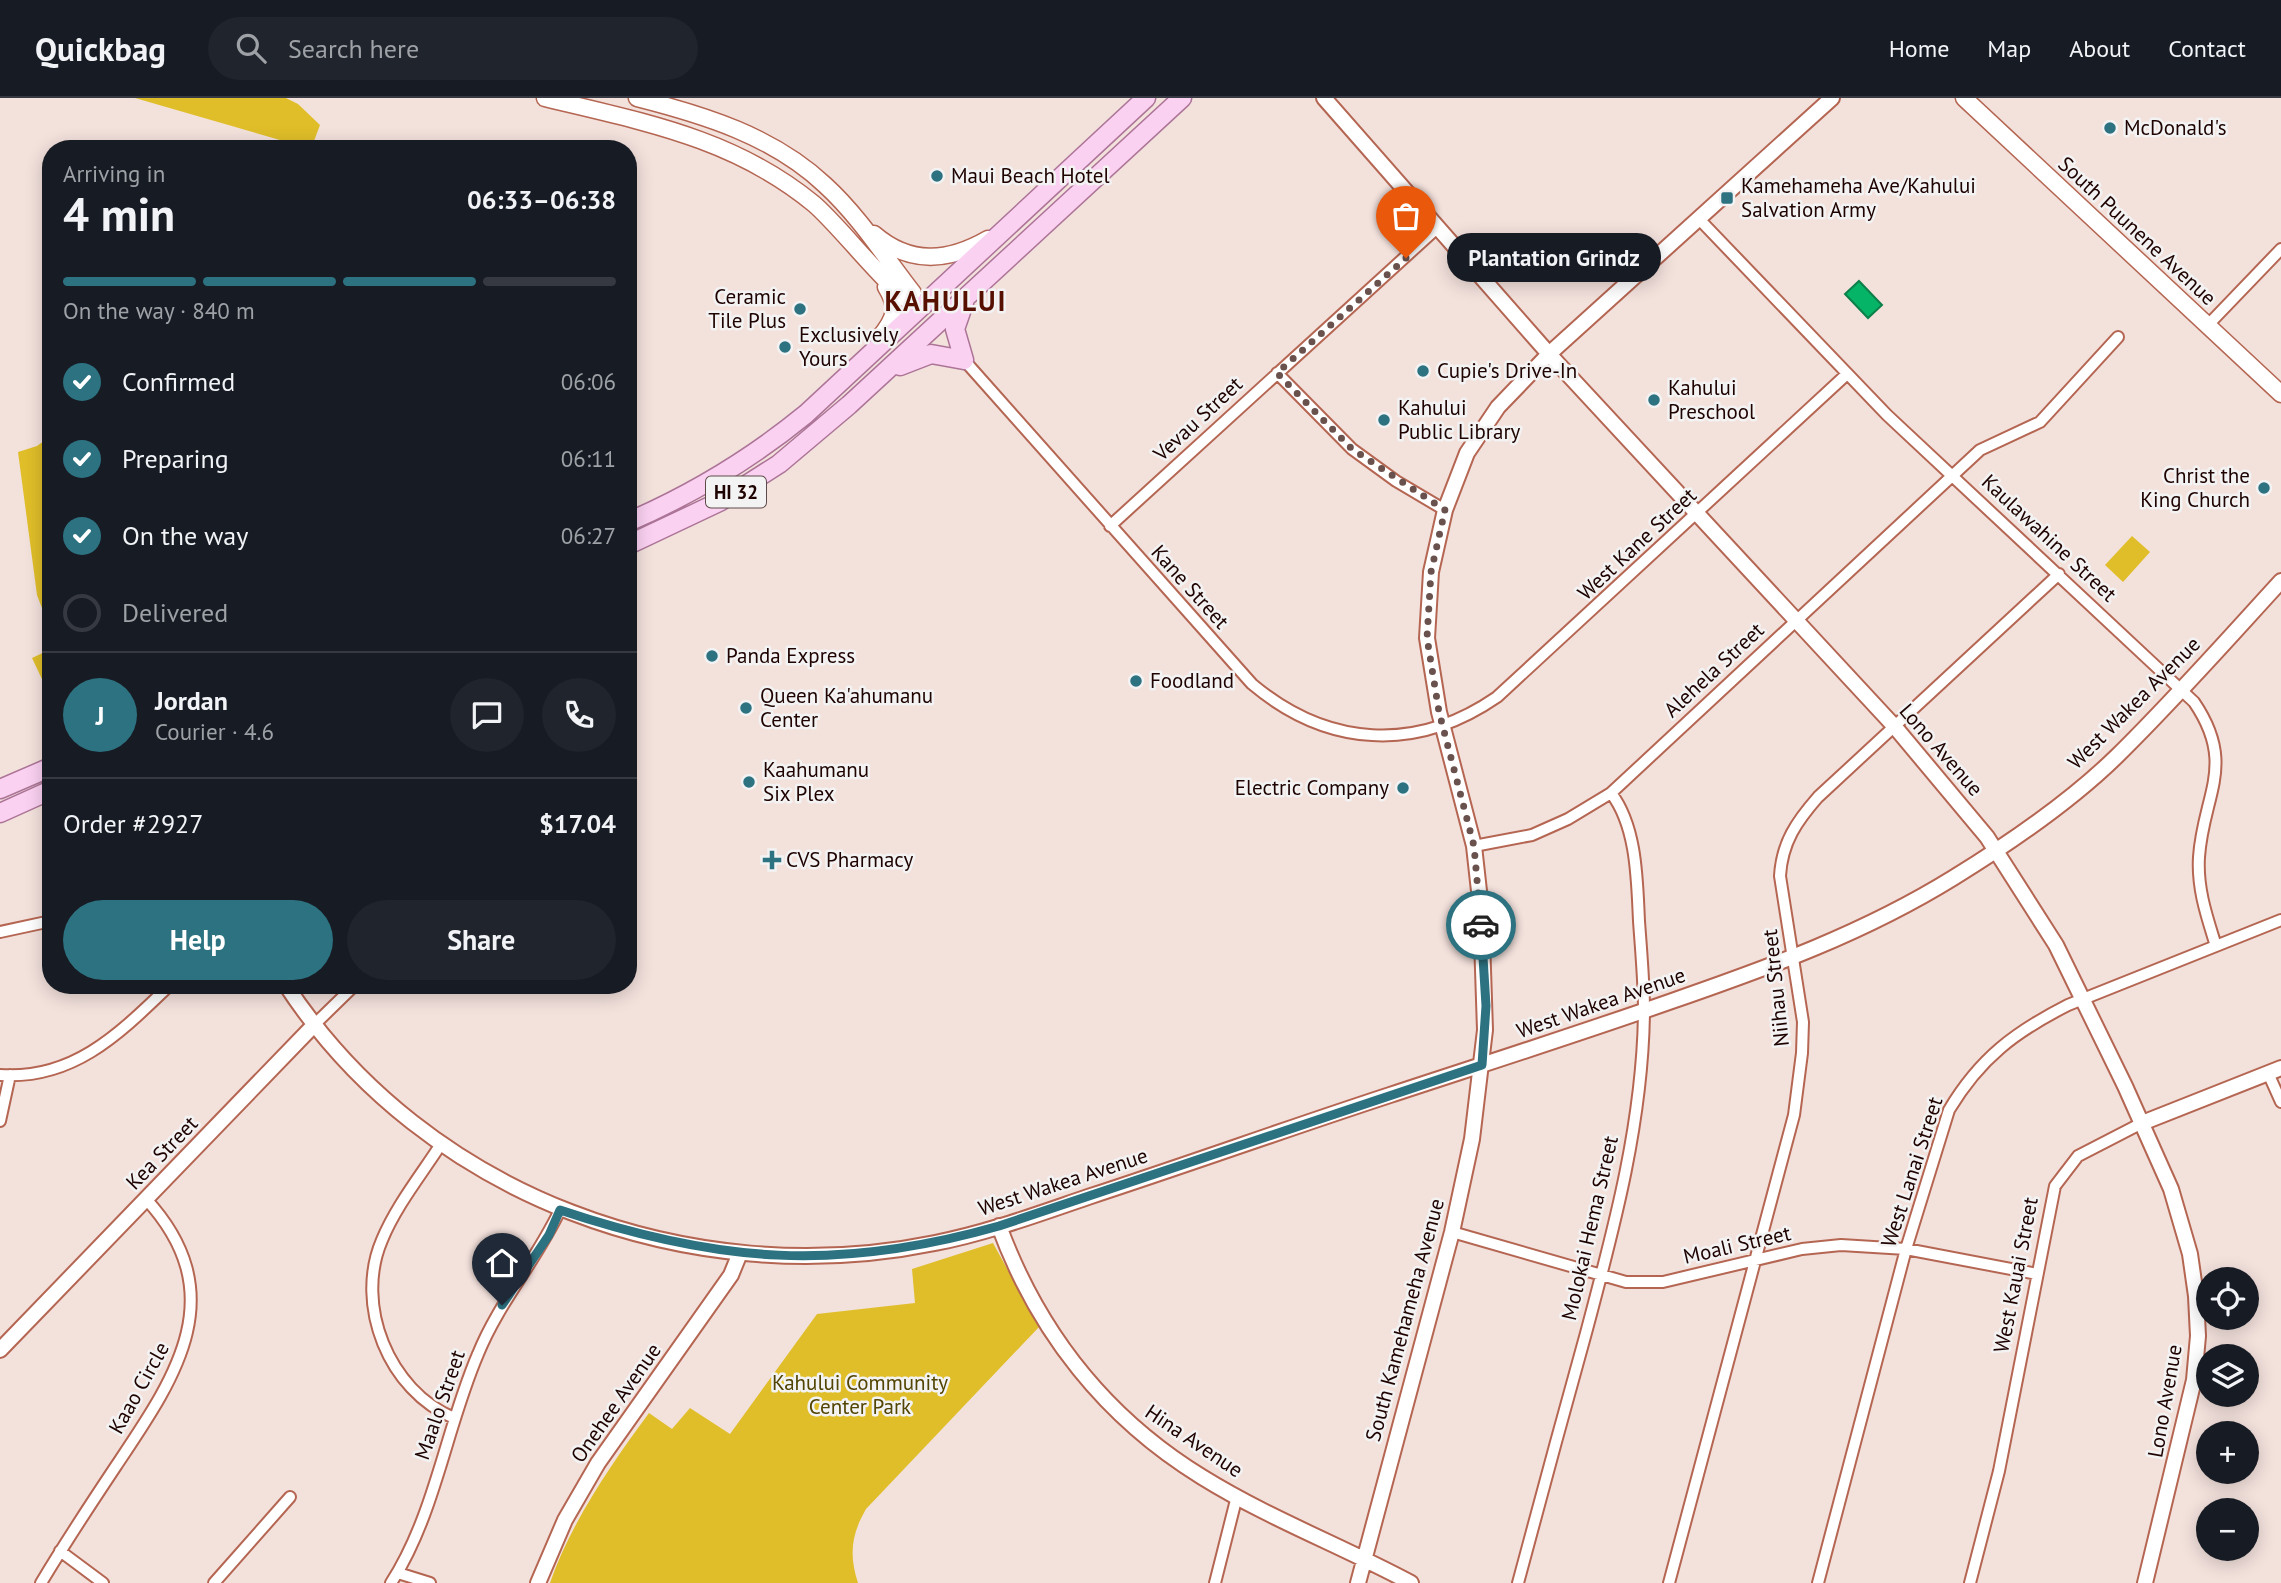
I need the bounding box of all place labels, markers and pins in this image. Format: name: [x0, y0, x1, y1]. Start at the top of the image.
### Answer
place label: McDonald's: [2124, 114, 2227, 141]
marker: McDonald's: [2102, 120, 2118, 136]
place label: Maui Beach Hotel: [951, 162, 1110, 189]
marker: Maui Beach Hotel: [929, 168, 945, 184]
place label: Kamehameha Ave/Kahului Salvation Army: [1741, 172, 1976, 223]
pin: [1376, 186, 1436, 258]
marker: Kamehameha Ave/Kahului Salvation Army: [1719, 190, 1735, 206]
callout: Plantation Grindz: [1448, 234, 1662, 282]
place label: Ceramic Tile Plus: [708, 283, 786, 334]
marker: Ceramic Tile Plus: [792, 301, 808, 317]
place label: Exclusively Yours: [799, 321, 899, 372]
marker: Exclusively Yours: [777, 339, 793, 355]
place label: Cupie's Drive-In: [1437, 357, 1577, 384]
marker: Cupie's Drive-In: [1415, 363, 1431, 379]
place label: Kahului Preschool: [1668, 374, 1755, 425]
marker: Kahului Preschool: [1646, 392, 1662, 408]
place label: Kahului Public Library: [1398, 394, 1521, 445]
marker: Kahului Public Library: [1376, 412, 1392, 428]
place label: Christ the King Church: [2140, 462, 2250, 513]
marker: Christ the King Church: [2256, 480, 2272, 496]
place label: Panda Express: [726, 642, 855, 669]
marker: Panda Express: [704, 648, 720, 664]
place label: Foodland: [1150, 667, 1234, 694]
marker: Foodland: [1128, 673, 1144, 689]
place label: Queen Ka'ahumanu Center: [760, 682, 933, 733]
marker: Queen Ka'ahumanu Center: [738, 700, 754, 716]
place label: Kaahumanu Six Plex: [763, 756, 869, 807]
marker: Kaahumanu Six Plex: [741, 774, 757, 790]
place label: Electric Company: [1235, 774, 1389, 801]
marker: Electric Company: [1395, 780, 1411, 796]
place label: CVS Pharmacy: [786, 846, 914, 873]
marker: CVS Pharmacy: [764, 852, 780, 868]
pin: [472, 1233, 532, 1305]

